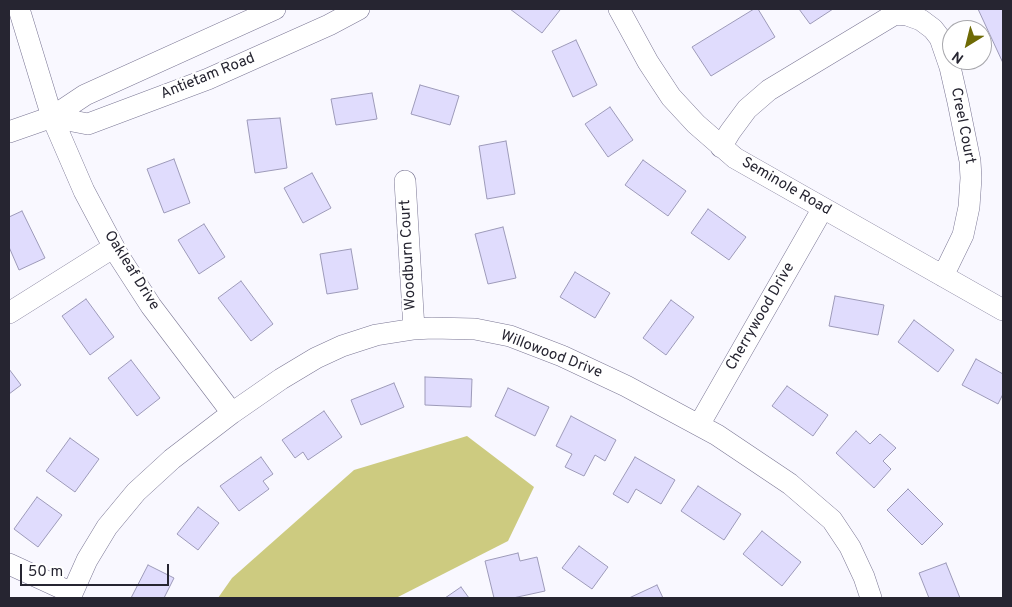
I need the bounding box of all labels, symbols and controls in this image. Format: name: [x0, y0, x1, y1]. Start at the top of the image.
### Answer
north arrow: [942, 20, 992, 70]
text: N: [949, 47, 968, 67]
street label: Antietam Road: [158, 50, 258, 104]
street label: Creel Court: [946, 86, 978, 166]
street label: Seminole Road: [738, 154, 834, 220]
street label: Woodburn Court: [397, 199, 421, 311]
street label: Oakleaf Drive: [99, 228, 163, 314]
street label: Cherrywood Drive: [723, 260, 799, 374]
street label: Willowood Drive: [497, 327, 605, 383]
scale bar: [22, 554, 171, 586]
text: 50 m: [28, 563, 63, 582]

